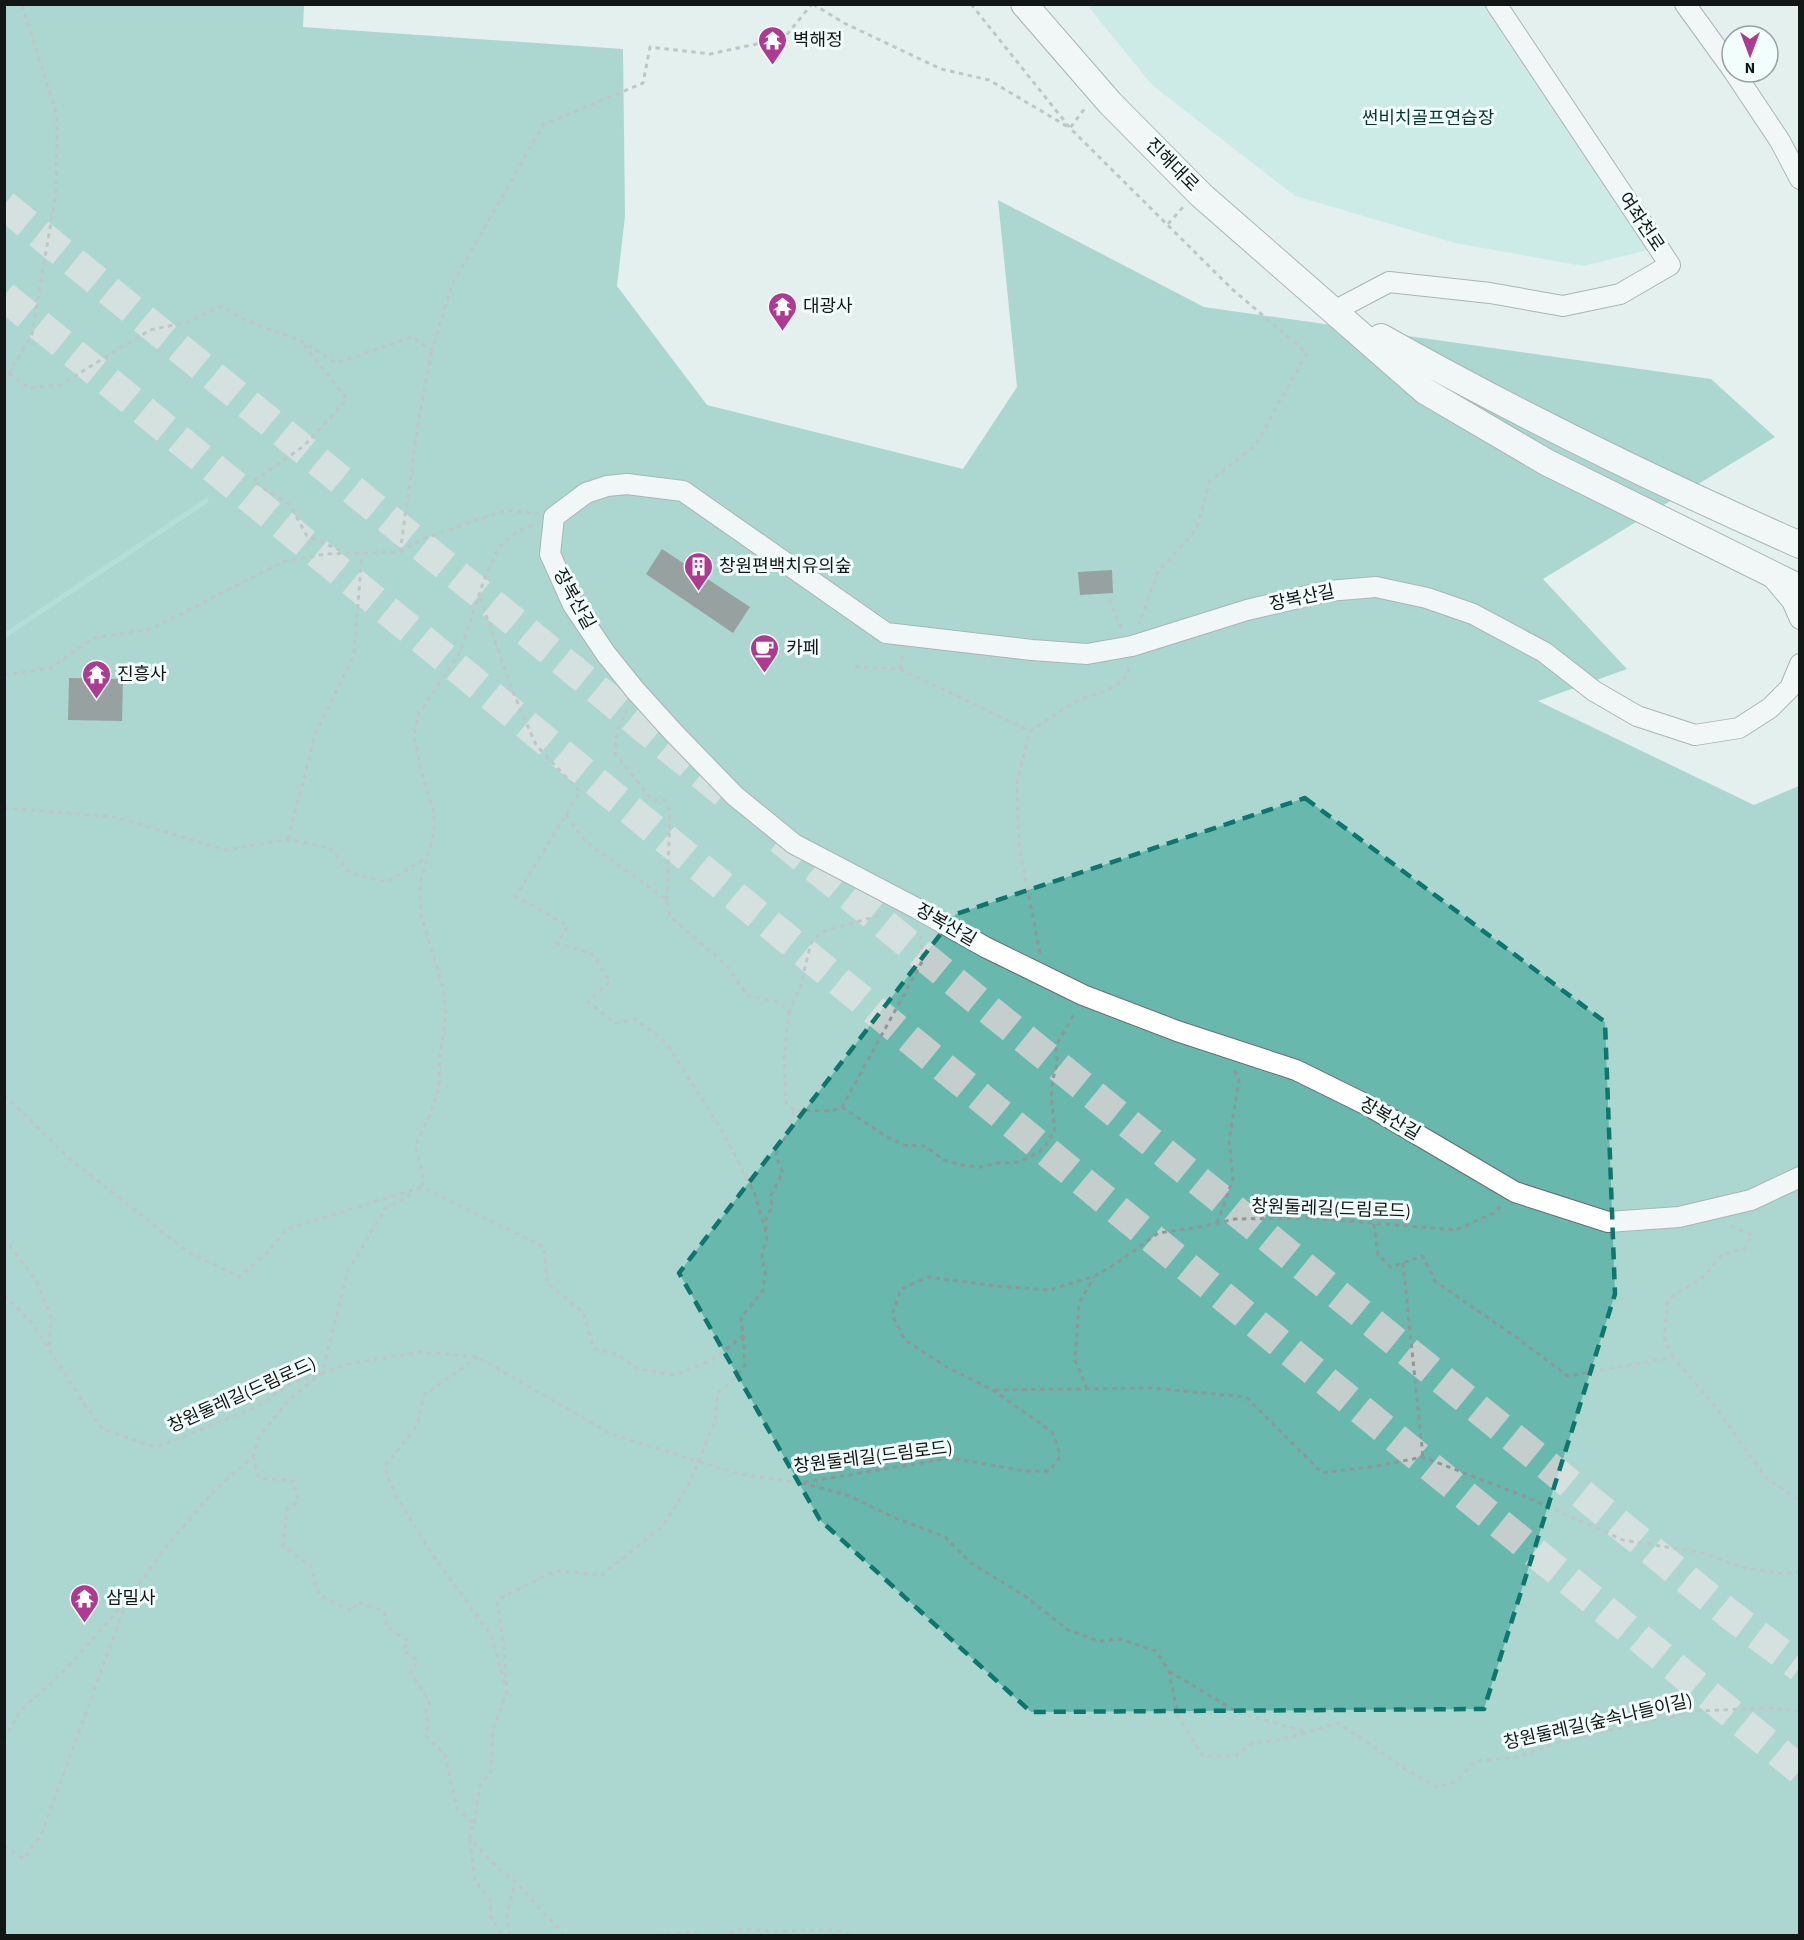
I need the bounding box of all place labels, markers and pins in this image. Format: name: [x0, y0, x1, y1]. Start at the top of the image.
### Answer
temple icon: 벽해정: [756, 24, 788, 66]
place label: 벽해정: [793, 28, 843, 53]
temple icon: 대광사: [766, 290, 798, 332]
place label: 대광사: [803, 294, 853, 319]
building icon: 창원편백치유의숲: [682, 550, 714, 592]
place label: 창원편백치유의숲: [719, 554, 851, 579]
cafe icon: 카페: [749, 632, 781, 674]
place label: 카페: [786, 636, 819, 661]
temple icon: 진흥사: [80, 658, 112, 700]
place label: 진흥사: [117, 662, 167, 687]
temple icon: 삼밀사: [69, 1582, 101, 1624]
place label: 삼밀사: [106, 1586, 156, 1611]

